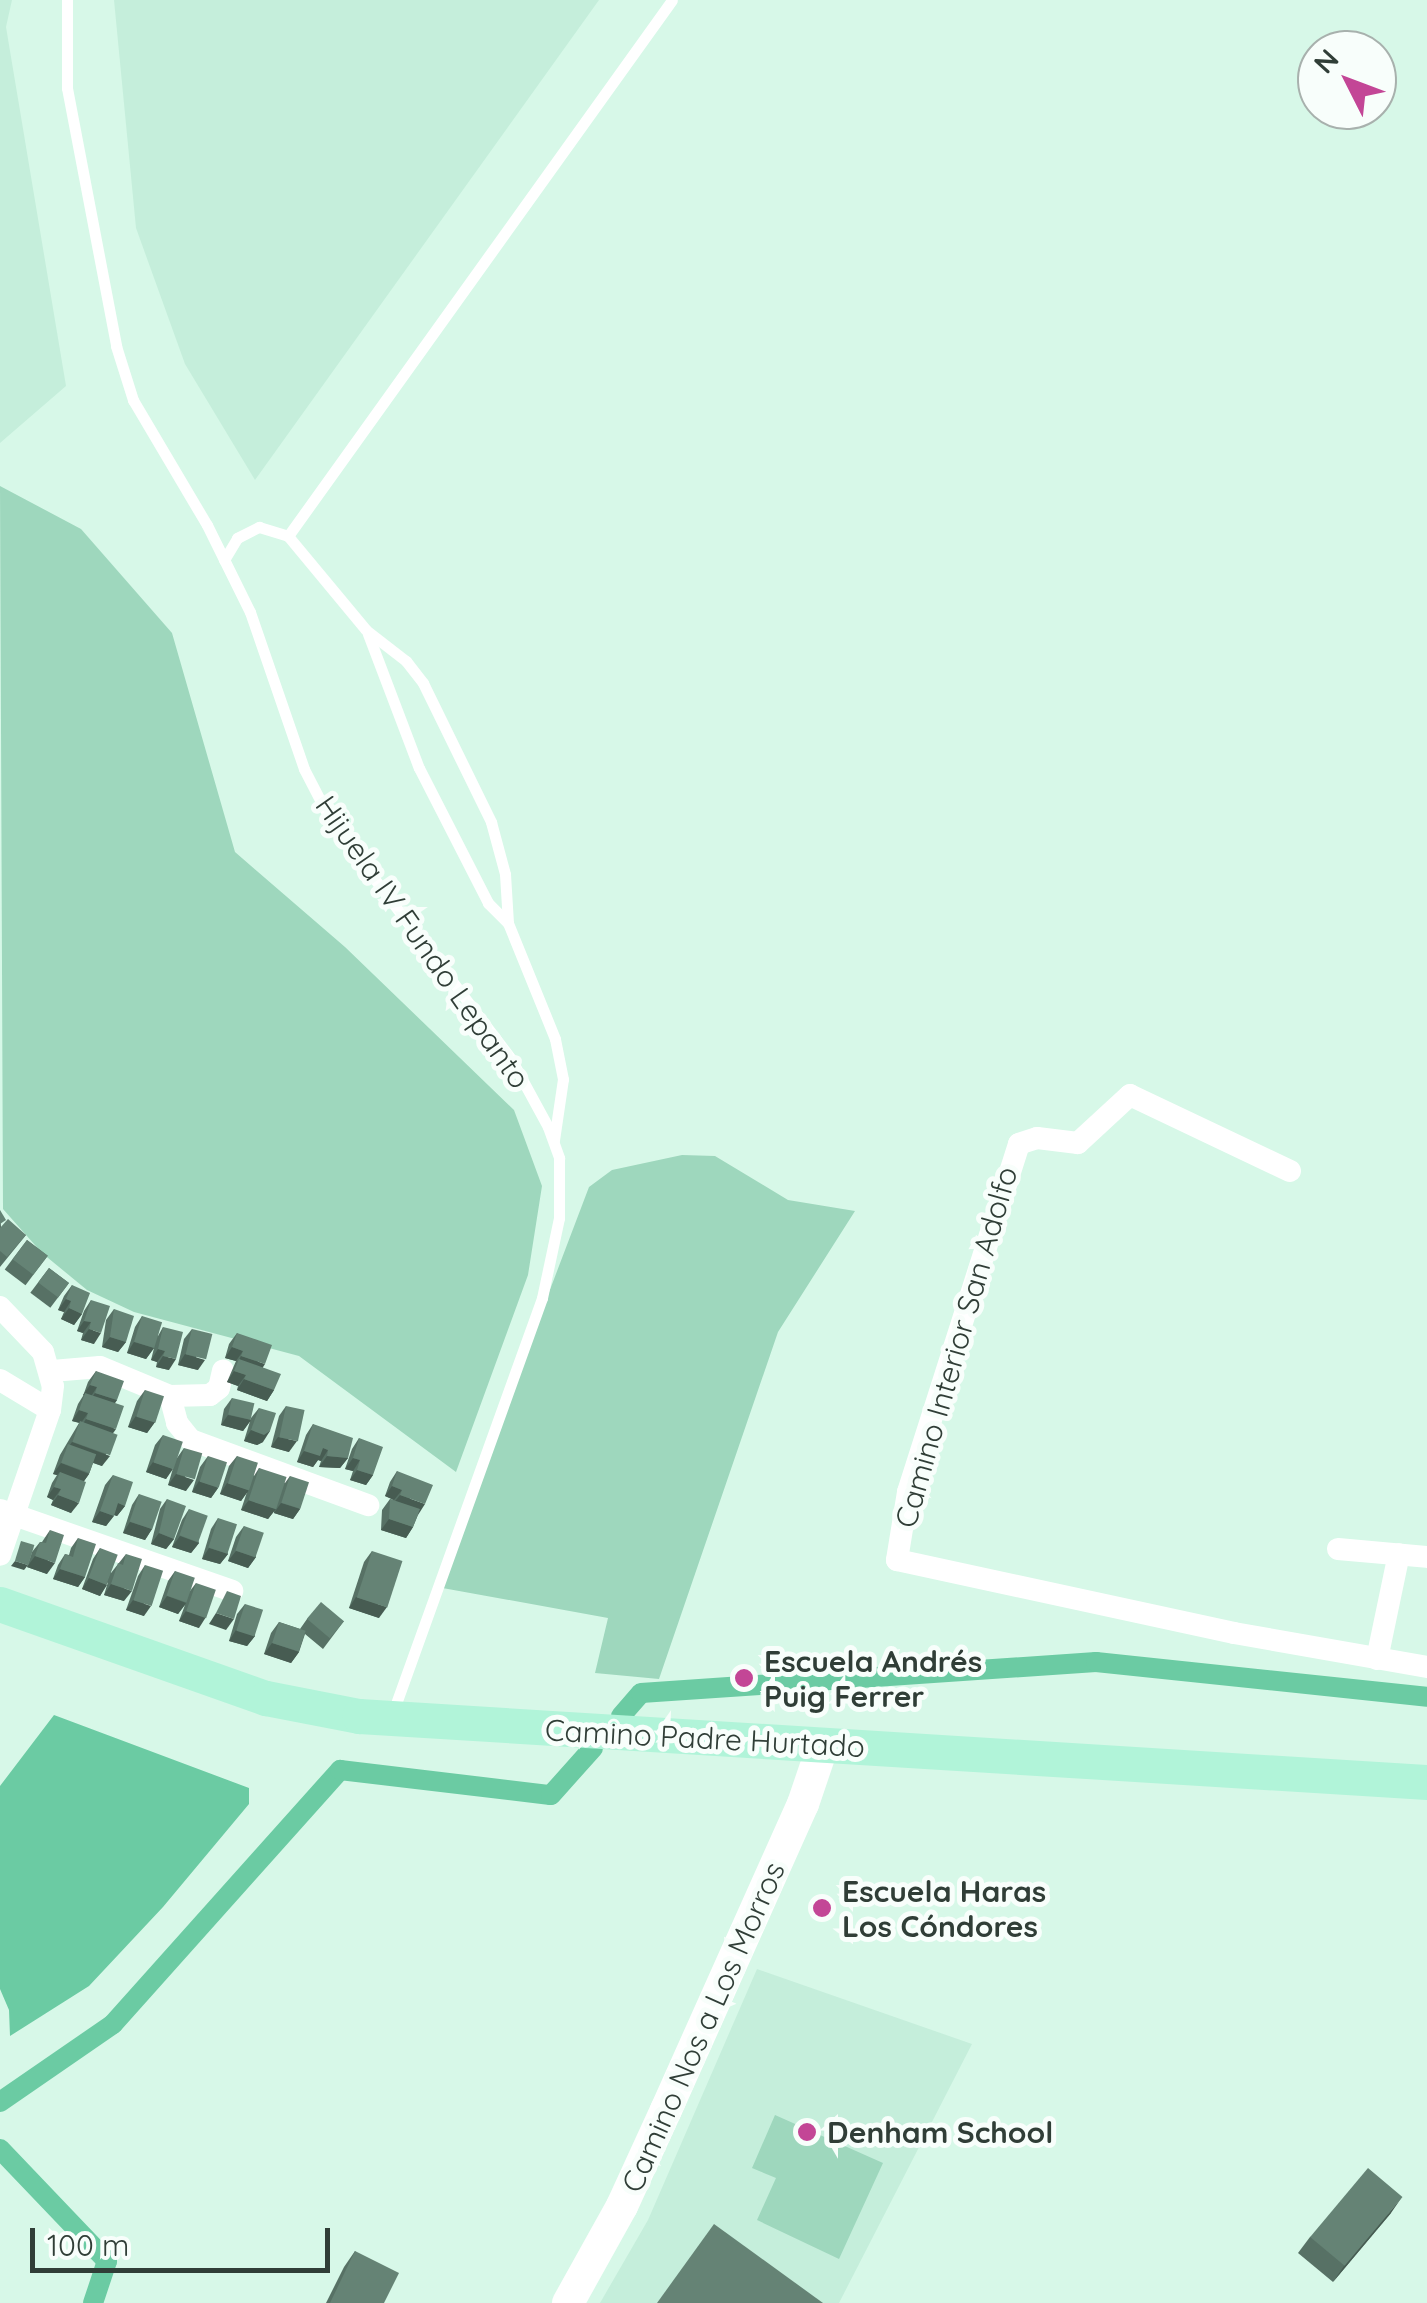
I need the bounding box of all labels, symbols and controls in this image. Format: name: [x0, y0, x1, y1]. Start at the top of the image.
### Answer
north arrow: [1297, 30, 1397, 130]
text: N: [1306, 42, 1346, 80]
street label: Hijuela IV Fundo Lepanto: [308, 789, 538, 1095]
street label: Camino Interior San Adolfo: [887, 1162, 1025, 1532]
place label: Escuela Andrés Puig Ferrer: [764, 1643, 982, 1714]
marker: Escuela Andrés Puig Ferrer: [733, 1667, 755, 1689]
street label: Camino Padre Hurtado: [544, 1712, 866, 1764]
street label: Camino Nos a Los Morros: [614, 1856, 792, 2198]
place label: Escuela Haras Los Cóndores: [842, 1873, 1046, 1944]
marker: Escuela Haras Los Cóndores: [811, 1897, 833, 1919]
place label: Denham School: [827, 2114, 1053, 2150]
marker: Denham School: [796, 2121, 818, 2143]
scale bar: [35, 2208, 335, 2270]
text: 100 m: [47, 2226, 129, 2264]

